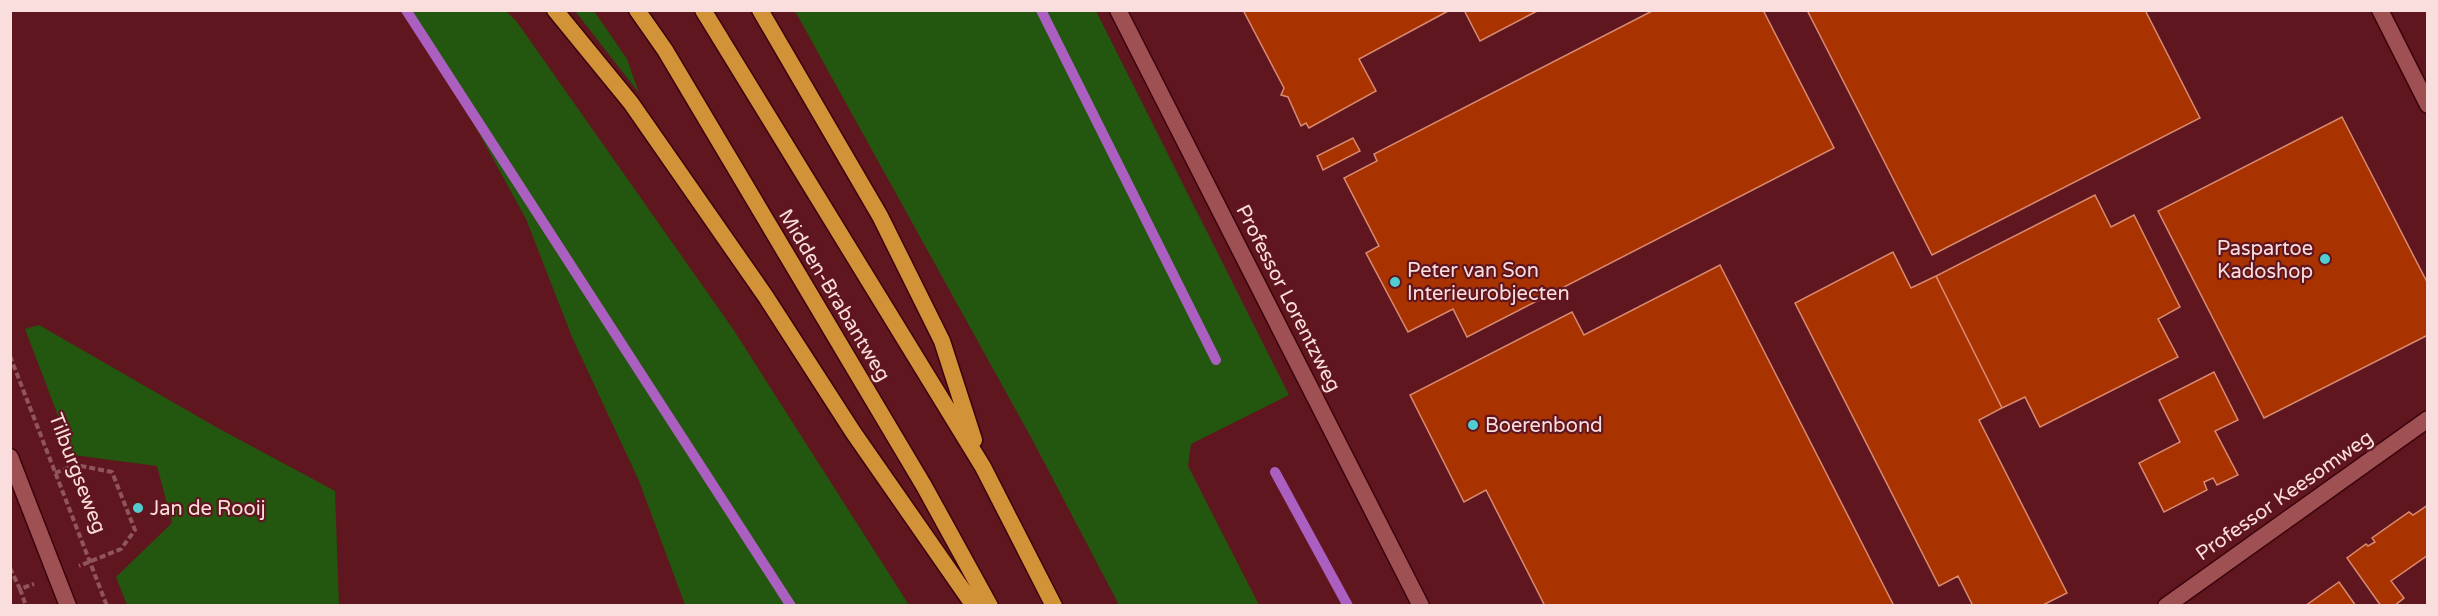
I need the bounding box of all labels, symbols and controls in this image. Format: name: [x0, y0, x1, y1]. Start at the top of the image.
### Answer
street label: Professor Lorentzweg: [1230, 201, 1346, 396]
street label: Midden-Brabantweg: [773, 205, 895, 386]
place label: Paspartoe Kadoshop: [2217, 237, 2313, 284]
marker: Paspartoe Kadoshop: [2318, 252, 2332, 266]
place label: Peter van Son Interieurobjecten: [1407, 259, 1570, 306]
marker: Peter van Son Interieurobjecten: [1388, 275, 1402, 289]
street label: Tilburgseweg: [43, 410, 111, 537]
place label: Boerenbond: [1485, 414, 1603, 438]
marker: Boerenbond: [1466, 418, 1480, 432]
street label: Professor Keesomweg: [2191, 425, 2378, 566]
place label: Jan de Rooij: [150, 497, 266, 521]
marker: Jan de Rooij: [131, 501, 145, 515]

